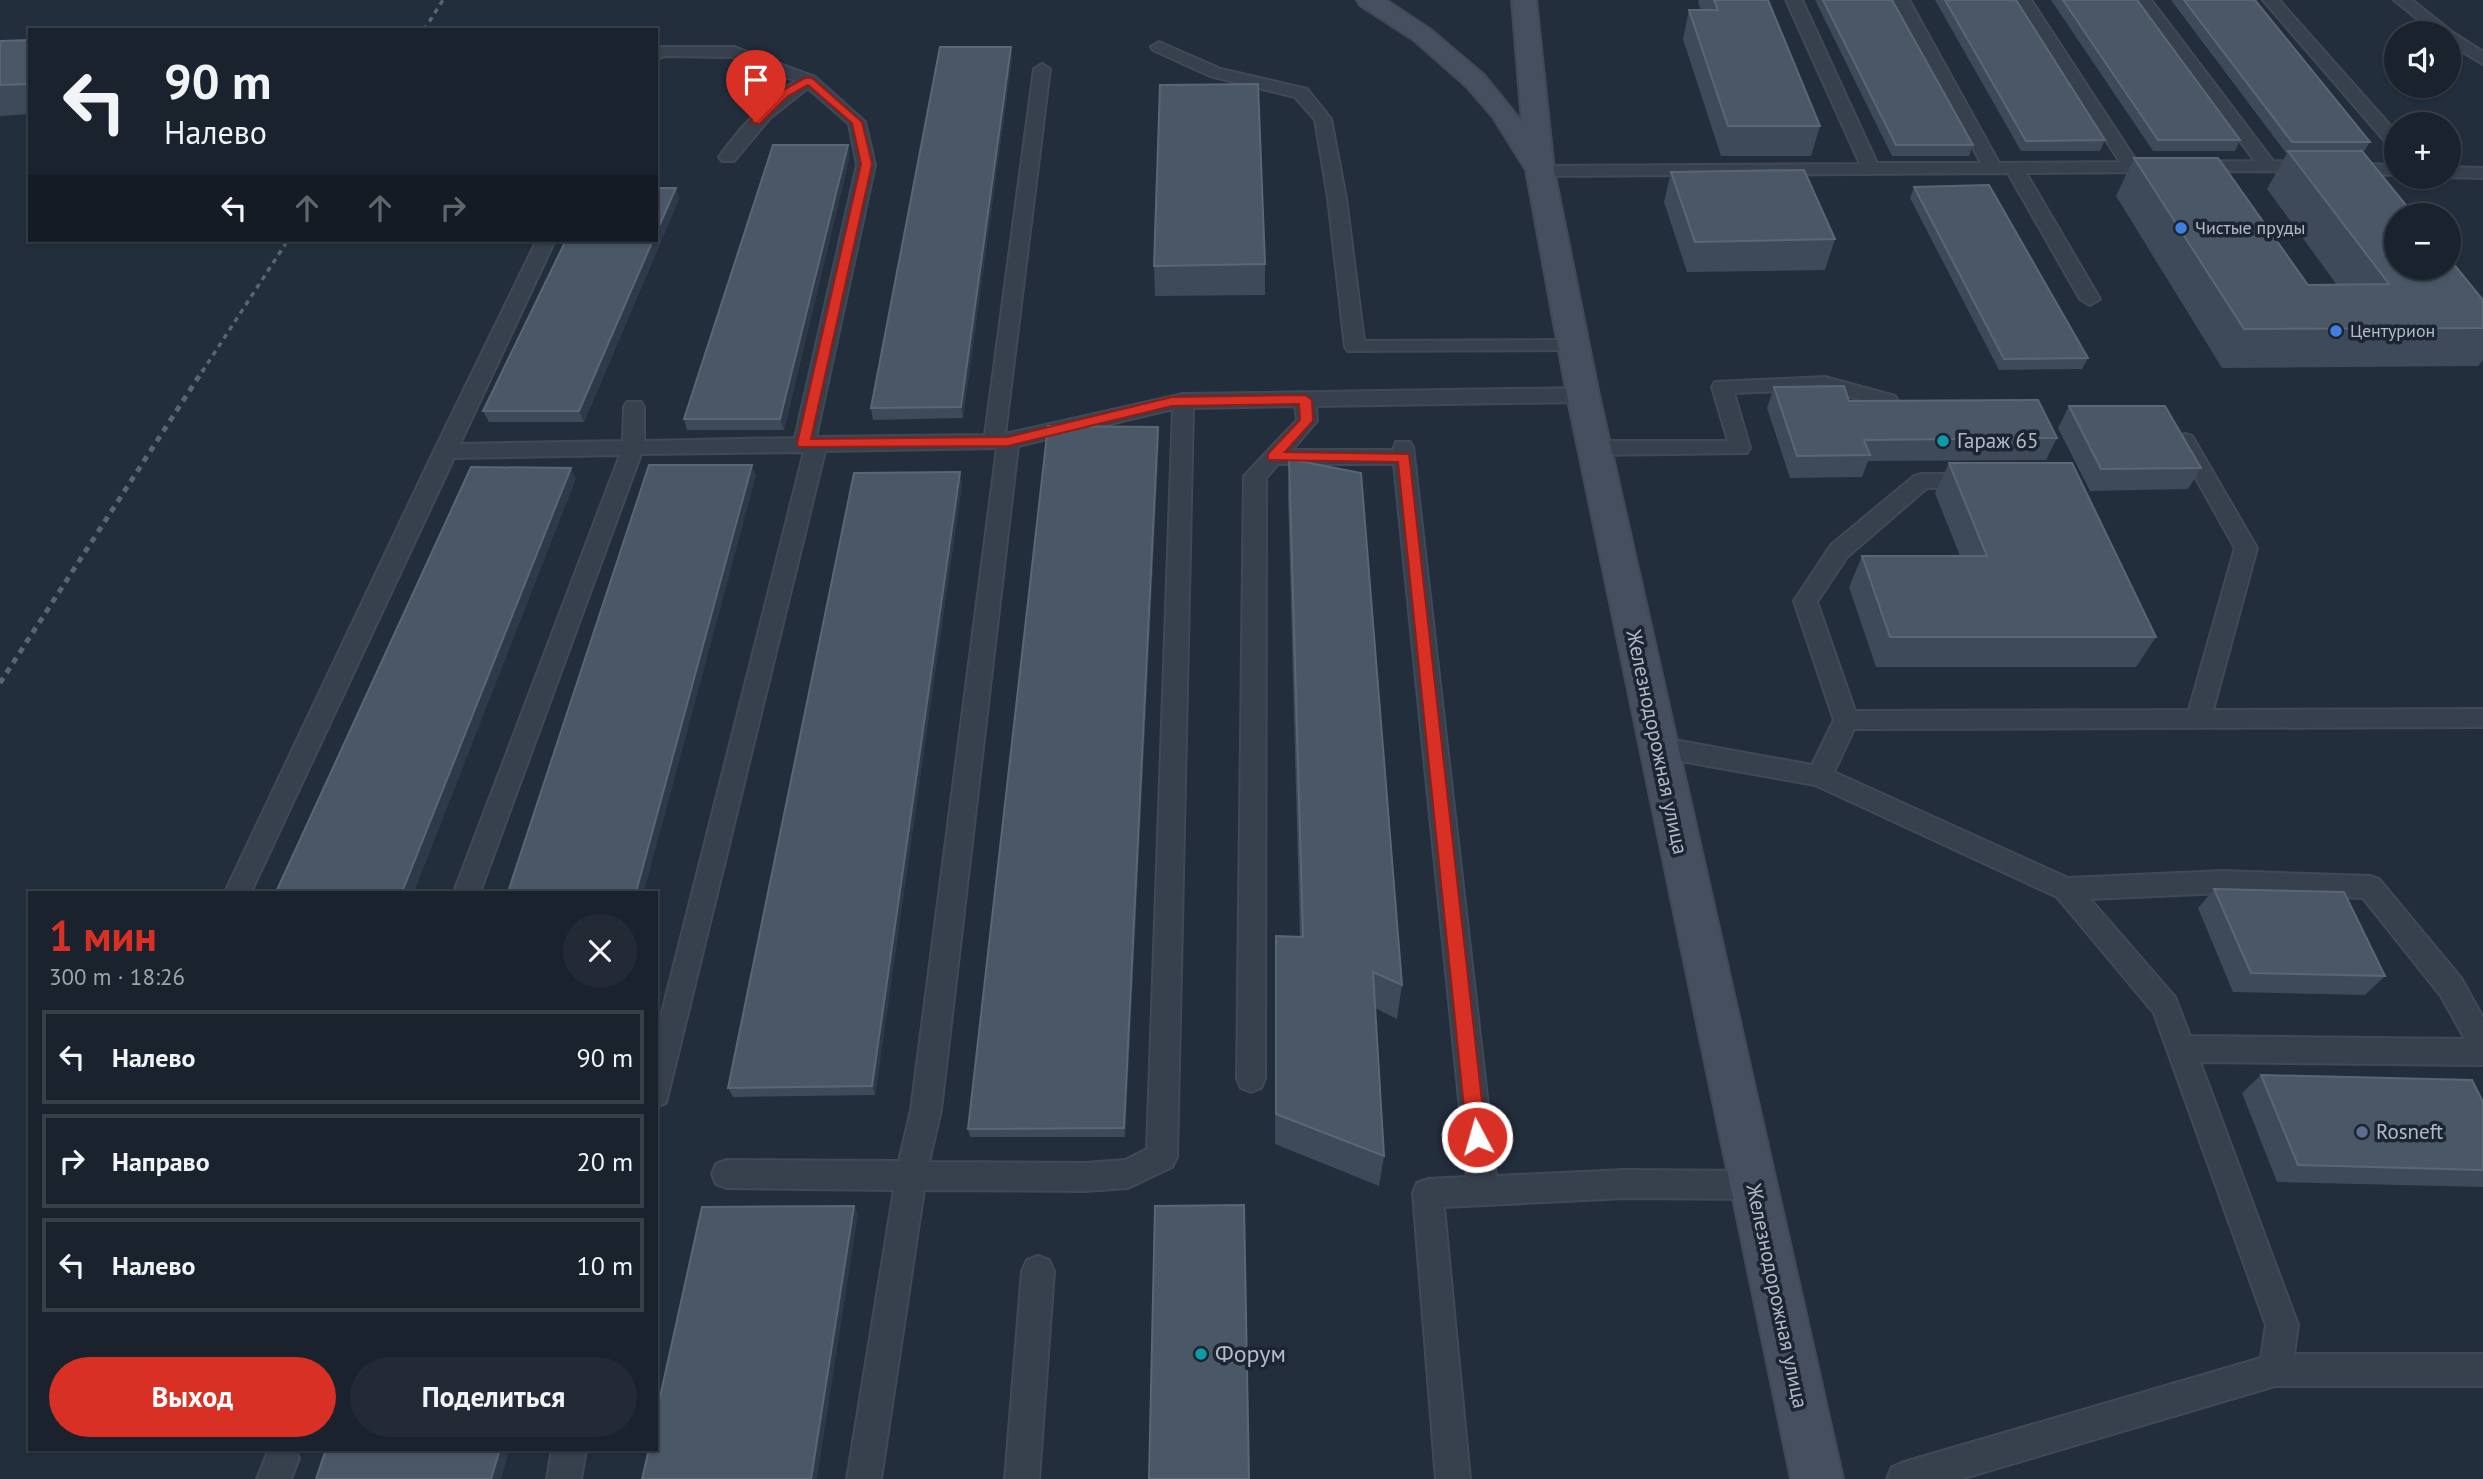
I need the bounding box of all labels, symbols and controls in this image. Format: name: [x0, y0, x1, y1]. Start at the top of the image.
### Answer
map controls: [2384, 21, 2461, 280]
button: sound: [2384, 21, 2461, 98]
text: 90 m: [164, 49, 271, 113]
pin: [726, 50, 786, 122]
icon: left: [49, 56, 140, 147]
icon: arrive: [737, 61, 775, 99]
text: Налево: [164, 111, 267, 153]
button: +: [2384, 112, 2461, 189]
icon: left: [215, 189, 253, 227]
icon: ahead: [288, 189, 326, 227]
icon: ahead: [361, 189, 399, 227]
icon: right: [434, 189, 472, 227]
button: −: [2384, 203, 2461, 280]
place label: Чистые пруды: [2195, 216, 2305, 239]
marker: Чистые пруды: [2173, 220, 2189, 236]
place label: Центурион: [2350, 319, 2435, 342]
marker: Центурион: [2328, 323, 2344, 339]
place label: Гараж 65: [1957, 427, 2039, 454]
marker: Гараж 65: [1935, 433, 1951, 449]
street label: Железнодорожная улица: [1620, 626, 1695, 857]
text: 1 мин: [49, 908, 157, 963]
button: close: [563, 914, 637, 988]
text: 300 m · 18:26: [49, 962, 185, 991]
icon: left: [53, 1038, 91, 1076]
text: Налево: [112, 1041, 196, 1074]
text: 90 m: [577, 1041, 633, 1074]
position arrow: [1440, 1100, 1514, 1174]
place label: Rosneft: [2376, 1118, 2443, 1145]
marker: Rosneft: [2354, 1124, 2370, 1140]
icon: right: [53, 1142, 91, 1180]
text: Направо: [112, 1145, 210, 1178]
text: 20 m: [577, 1145, 633, 1178]
street label: Железнодорожная улица: [1740, 1180, 1815, 1411]
icon: left: [53, 1246, 91, 1284]
text: Налево: [112, 1249, 196, 1282]
text: 10 m: [577, 1249, 633, 1282]
place label: Форум: [1215, 1338, 1286, 1369]
marker: Форум: [1193, 1346, 1209, 1362]
button: Выход: [49, 1357, 336, 1437]
button: Поделиться: [350, 1357, 637, 1437]

